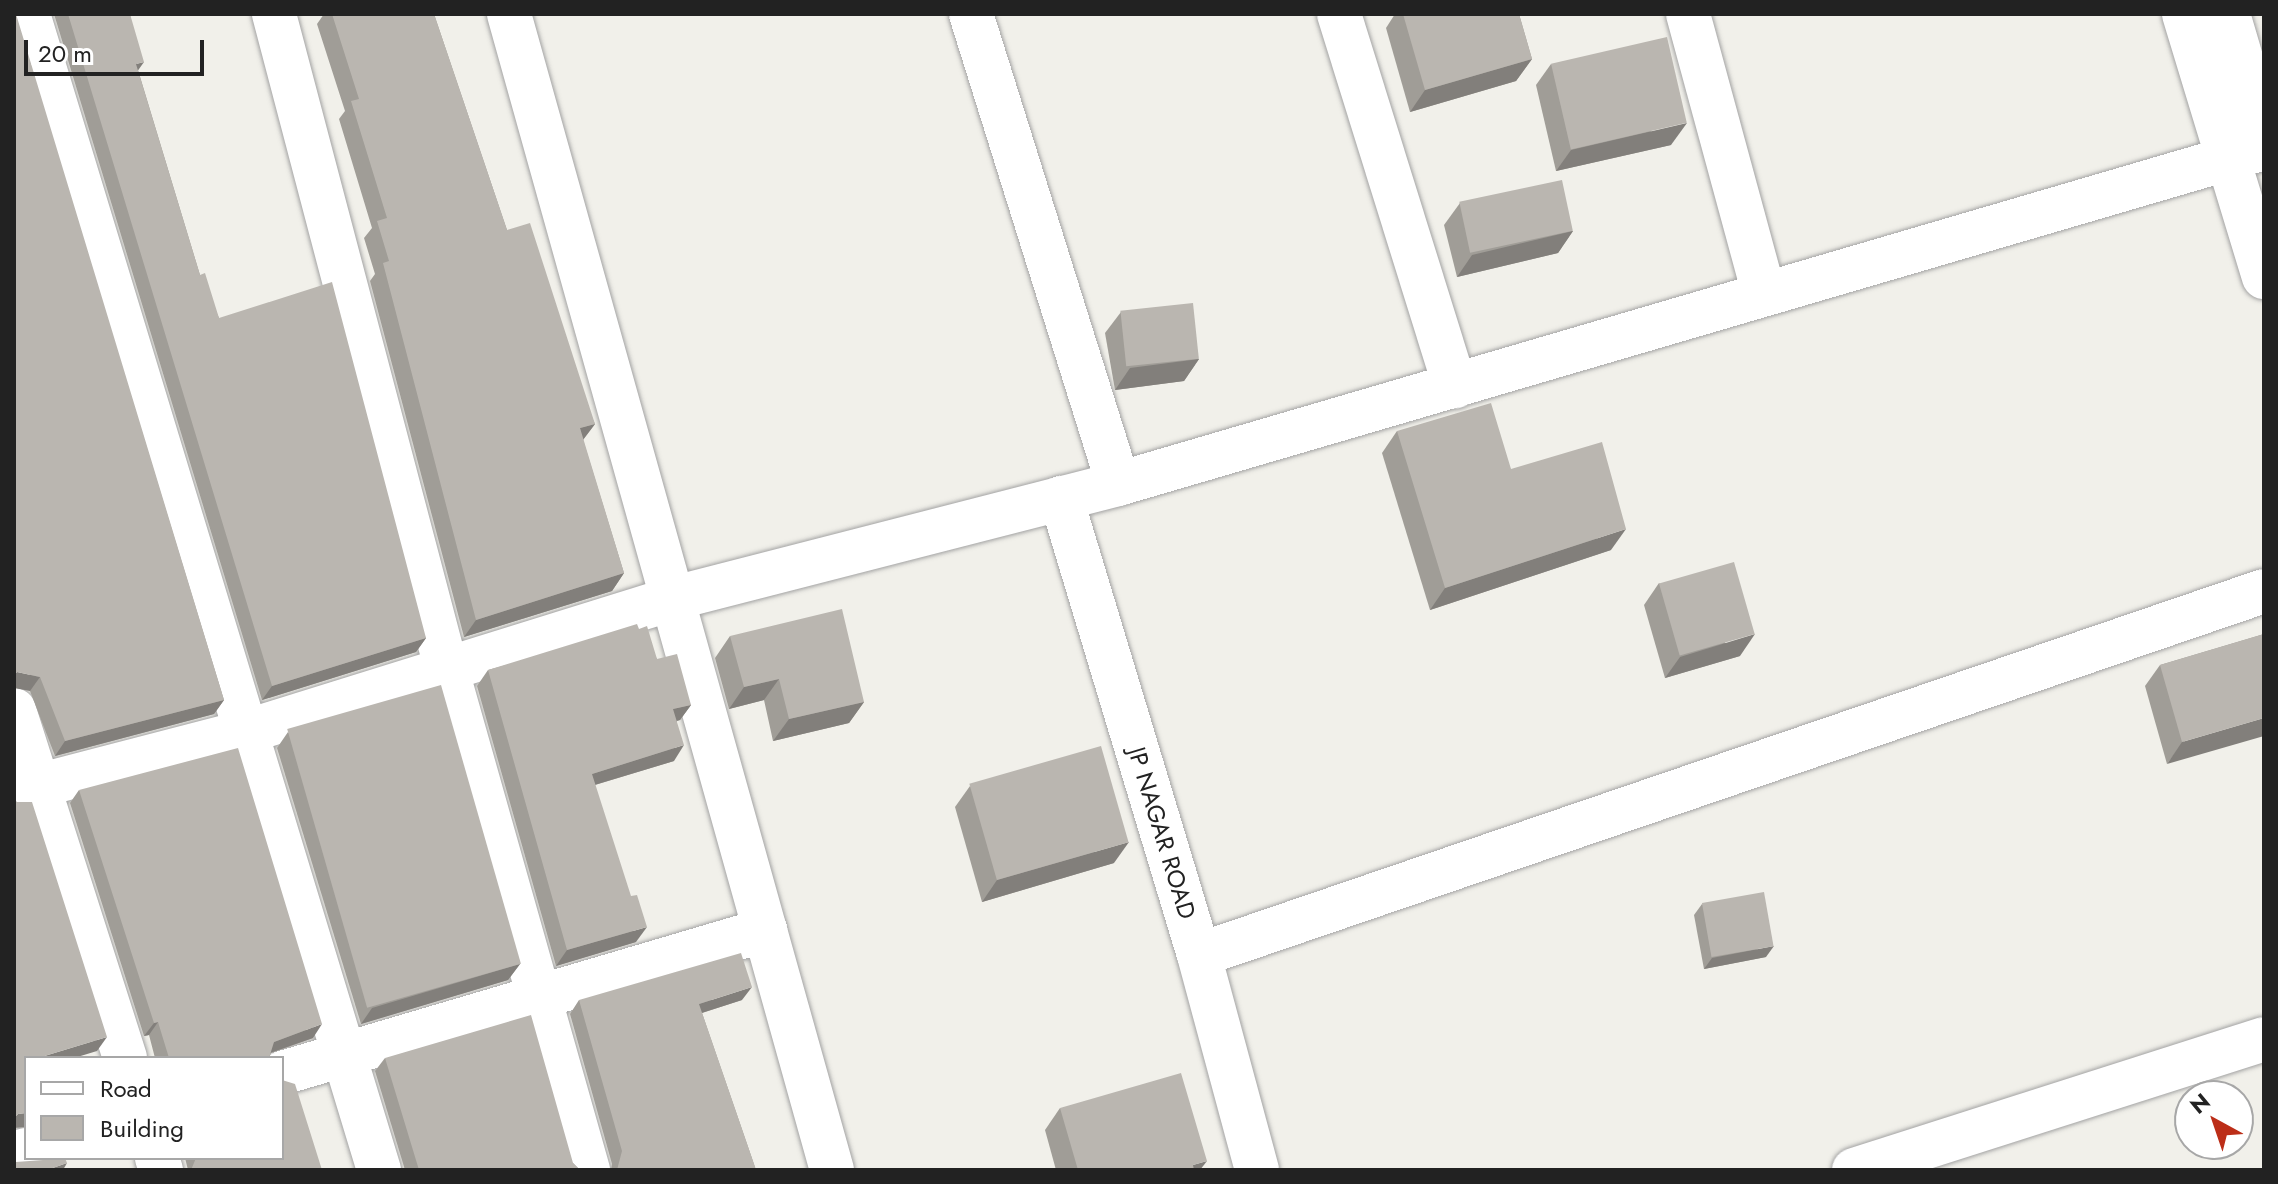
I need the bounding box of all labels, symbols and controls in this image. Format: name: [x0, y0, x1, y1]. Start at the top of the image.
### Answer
scale bar: [28, 24, 208, 74]
text: 20 m: [38, 36, 92, 71]
street label: JP NAGAR ROAD: [1122, 744, 1202, 922]
legend: [24, 1056, 284, 1160]
text: Road: [100, 1071, 152, 1106]
north arrow: [2174, 1080, 2254, 1160]
text: N: [2183, 1085, 2217, 1121]
text: Building: [100, 1111, 184, 1146]

